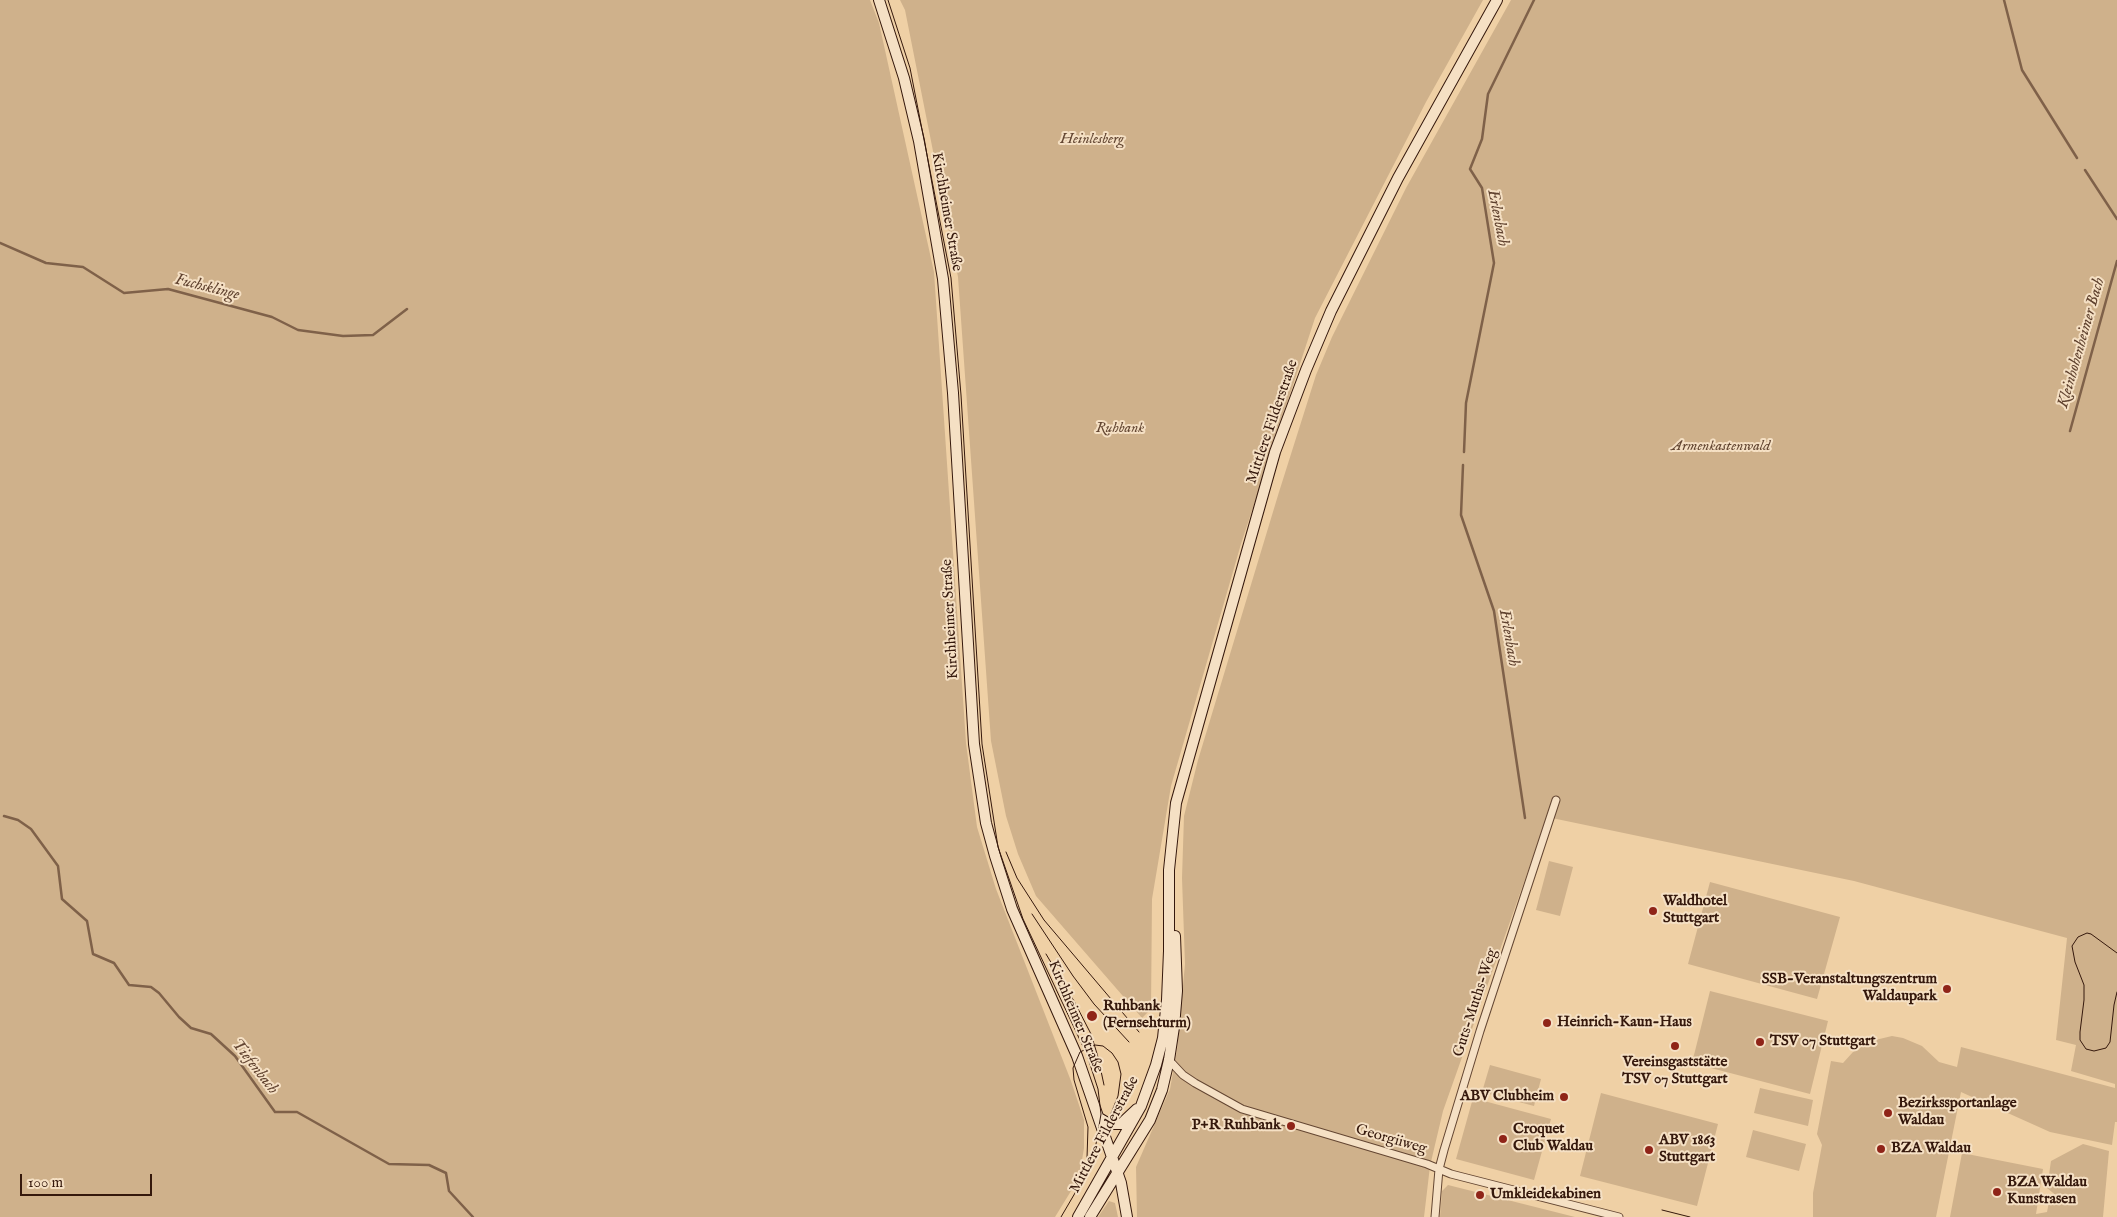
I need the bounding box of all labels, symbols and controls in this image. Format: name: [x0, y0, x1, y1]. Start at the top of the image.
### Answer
park label: Heinlesberg: [1060, 131, 1124, 149]
street label: Kirchheimer Straße: [927, 151, 965, 273]
water label: Erlenbach: [1482, 188, 1512, 248]
water label: Fuchsklinge: [173, 271, 241, 305]
water label: Kleinhohenheimer Bach: [2054, 276, 2110, 410]
street label: Mittlere Filderstraße: [1243, 358, 1303, 486]
park label: Ruhbank: [1096, 420, 1144, 438]
park label: Armenkastenwald: [1672, 438, 1770, 456]
street label: Kirchheimer Straße: [939, 558, 963, 680]
water label: Erlenbach: [1494, 608, 1522, 668]
place label: Waldhotel Stuttgart: [1663, 893, 1727, 928]
marker: Waldhotel Stuttgart: [1647, 905, 1659, 917]
street label: Guts-Muths-Weg: [1450, 947, 1502, 1059]
street label: Kirchheimer Straße: [1043, 958, 1107, 1076]
place label: SSB-Veranstaltungszentrum Waldaupark: [1762, 971, 1937, 1006]
marker: SSB-Veranstaltungszentrum Waldaupark: [1941, 983, 1953, 995]
place label: Ruhbank (Fernsehturm): [1103, 998, 1191, 1033]
marker: Ruhbank (Fernsehturm): [1085, 1009, 1099, 1023]
place label: Heinrich-Kaun-Haus: [1557, 1014, 1692, 1032]
marker: Heinrich-Kaun-Haus: [1541, 1017, 1553, 1029]
place label: TSV 07 Stuttgart: [1770, 1033, 1876, 1051]
water label: Tiefenbach: [227, 1036, 281, 1098]
marker: TSV 07 Stuttgart: [1754, 1036, 1766, 1048]
marker: Vereinsgaststätte TSV 07 Stuttgart: [1669, 1040, 1681, 1052]
place label: Vereinsgaststätte TSV 07 Stuttgart: [1622, 1054, 1728, 1089]
street label: Mittlere Filderstraße: [1067, 1073, 1143, 1197]
place label: ABV Clubheim: [1460, 1088, 1554, 1106]
marker: ABV Clubheim: [1558, 1091, 1570, 1103]
place label: Bezirkssportanlage Waldau: [1898, 1095, 2017, 1130]
marker: Bezirkssportanlage Waldau: [1882, 1107, 1894, 1119]
place label: P+R Ruhbank: [1192, 1117, 1281, 1135]
marker: P+R Ruhbank: [1285, 1120, 1297, 1132]
street label: Georgiiweg: [1353, 1121, 1429, 1159]
place label: Croquet Club Waldau: [1513, 1121, 1593, 1156]
place label: ABV 1863 Stuttgart: [1659, 1132, 1715, 1167]
marker: Croquet Club Waldau: [1497, 1133, 1509, 1145]
place label: BZA Waldau: [1891, 1140, 1971, 1158]
marker: BZA Waldau: [1875, 1143, 1887, 1155]
marker: ABV 1863 Stuttgart: [1643, 1144, 1655, 1156]
scale bar: [22, 1164, 155, 1196]
text: 100 m: [28, 1173, 63, 1192]
place label: BZA Waldau Kunstrasen: [2007, 1174, 2087, 1209]
place label: Umkleidekabinen: [1490, 1186, 1601, 1204]
marker: BZA Waldau Kunstrasen: [1991, 1186, 2003, 1198]
marker: Umkleidekabinen: [1474, 1189, 1486, 1201]

